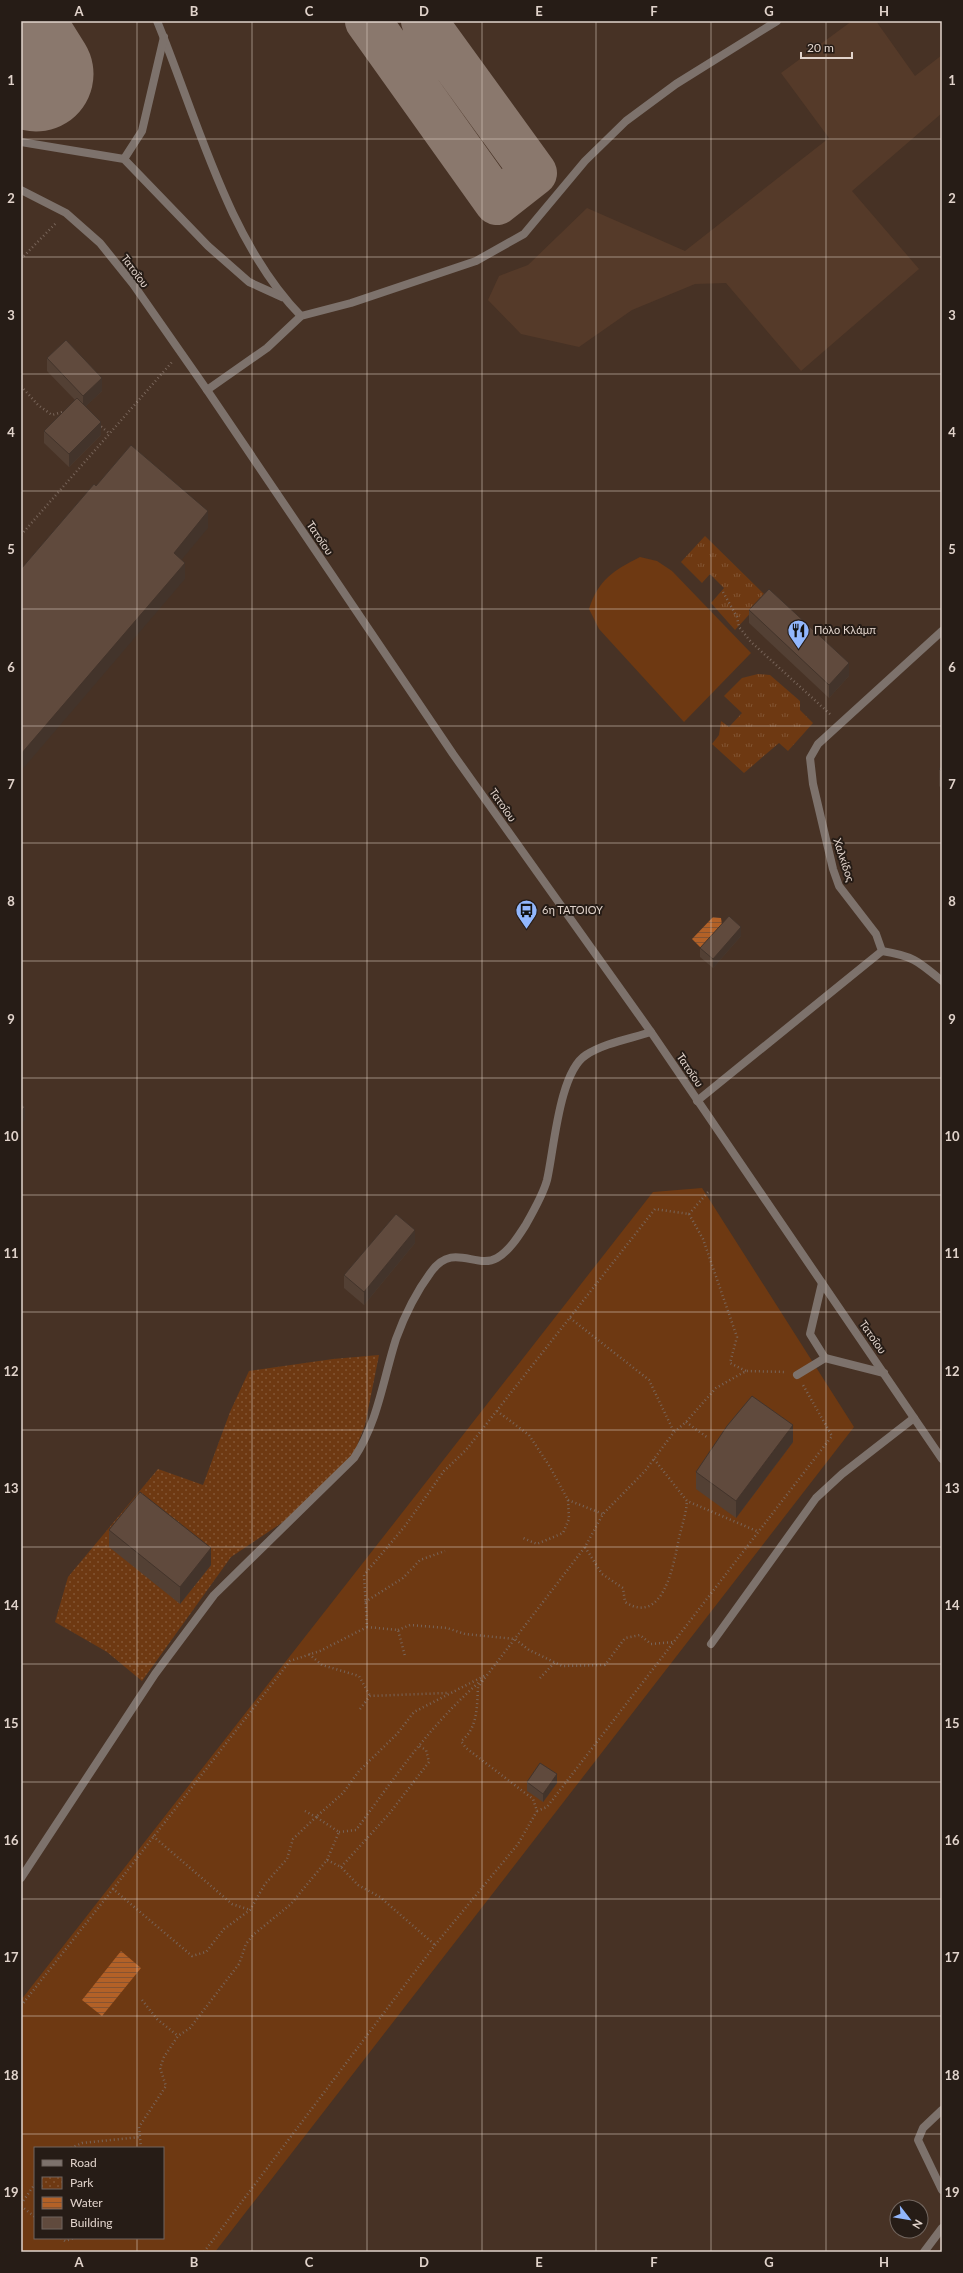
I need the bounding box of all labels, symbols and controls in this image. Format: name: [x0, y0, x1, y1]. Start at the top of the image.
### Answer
text: A: [73, 3, 84, 19]
text: B: [190, 3, 199, 19]
text: C: [305, 3, 314, 19]
text: D: [419, 3, 429, 19]
text: E: [535, 3, 543, 19]
text: F: [650, 3, 658, 19]
text: G: [764, 3, 774, 19]
text: H: [879, 3, 889, 19]
scale bar: [801, 34, 852, 60]
text: 20 m: [807, 40, 834, 55]
text: 1: [7, 72, 15, 88]
text: 1: [948, 72, 956, 88]
text: 2: [7, 190, 15, 206]
text: 2: [948, 190, 956, 206]
street label: Τατοΐου: [119, 252, 152, 290]
text: 3: [7, 307, 15, 323]
text: 3: [948, 307, 956, 323]
text: 4: [7, 424, 15, 440]
text: 4: [948, 424, 956, 440]
street label: Τατοΐου: [304, 518, 336, 557]
text: 5: [7, 541, 15, 557]
text: 5: [948, 541, 956, 557]
restaurant icon: Πόλο Κλάμπ: [786, 617, 812, 650]
place label: Πόλο Κλάμπ: [814, 623, 876, 636]
text: 6: [7, 659, 15, 675]
text: 6: [948, 659, 956, 675]
text: 7: [7, 776, 15, 792]
text: 7: [948, 776, 956, 792]
street label: Τατοΐου: [487, 785, 520, 824]
street label: Χαλκίδος: [831, 836, 858, 883]
text: 8: [7, 893, 15, 909]
text: 8: [948, 893, 956, 909]
bus stop icon: 6η ΤΑΤΟΙΟΥ: [513, 897, 539, 930]
place label: 6η ΤΑΤΟΙΟΥ: [542, 903, 603, 916]
text: 9: [7, 1011, 15, 1027]
text: 9: [948, 1011, 956, 1027]
street label: Τατοΐου: [674, 1050, 706, 1089]
text: 10: [3, 1128, 19, 1144]
text: 10: [944, 1128, 960, 1144]
text: 11: [3, 1245, 19, 1261]
text: 11: [944, 1245, 960, 1261]
street label: Τατοΐου: [857, 1317, 890, 1356]
text: 12: [3, 1363, 19, 1379]
text: 12: [944, 1363, 960, 1379]
text: 13: [3, 1480, 19, 1496]
text: 13: [944, 1480, 960, 1496]
text: 14: [3, 1597, 19, 1613]
text: 14: [944, 1597, 960, 1613]
text: 15: [3, 1715, 19, 1731]
text: 15: [944, 1715, 960, 1731]
text: 16: [3, 1832, 19, 1848]
text: 16: [944, 1832, 960, 1848]
text: 17: [3, 1949, 19, 1965]
text: 17: [944, 1949, 960, 1965]
text: 18: [3, 2067, 19, 2083]
text: 18: [944, 2067, 960, 2083]
legend: [34, 2147, 164, 2239]
text: Road: [70, 2155, 97, 2170]
text: Park: [70, 2175, 94, 2190]
text: 19: [3, 2184, 19, 2200]
text: 19: [944, 2184, 960, 2200]
text: Water: [70, 2195, 103, 2210]
north arrow: [889, 2199, 929, 2239]
text: Building: [70, 2215, 113, 2230]
text: N: [910, 2217, 926, 2231]
text: A: [73, 2254, 84, 2270]
text: B: [190, 2254, 199, 2270]
text: C: [305, 2254, 314, 2270]
text: D: [419, 2254, 429, 2270]
text: E: [535, 2254, 543, 2270]
text: F: [650, 2254, 658, 2270]
text: G: [764, 2254, 774, 2270]
text: H: [879, 2254, 889, 2270]

